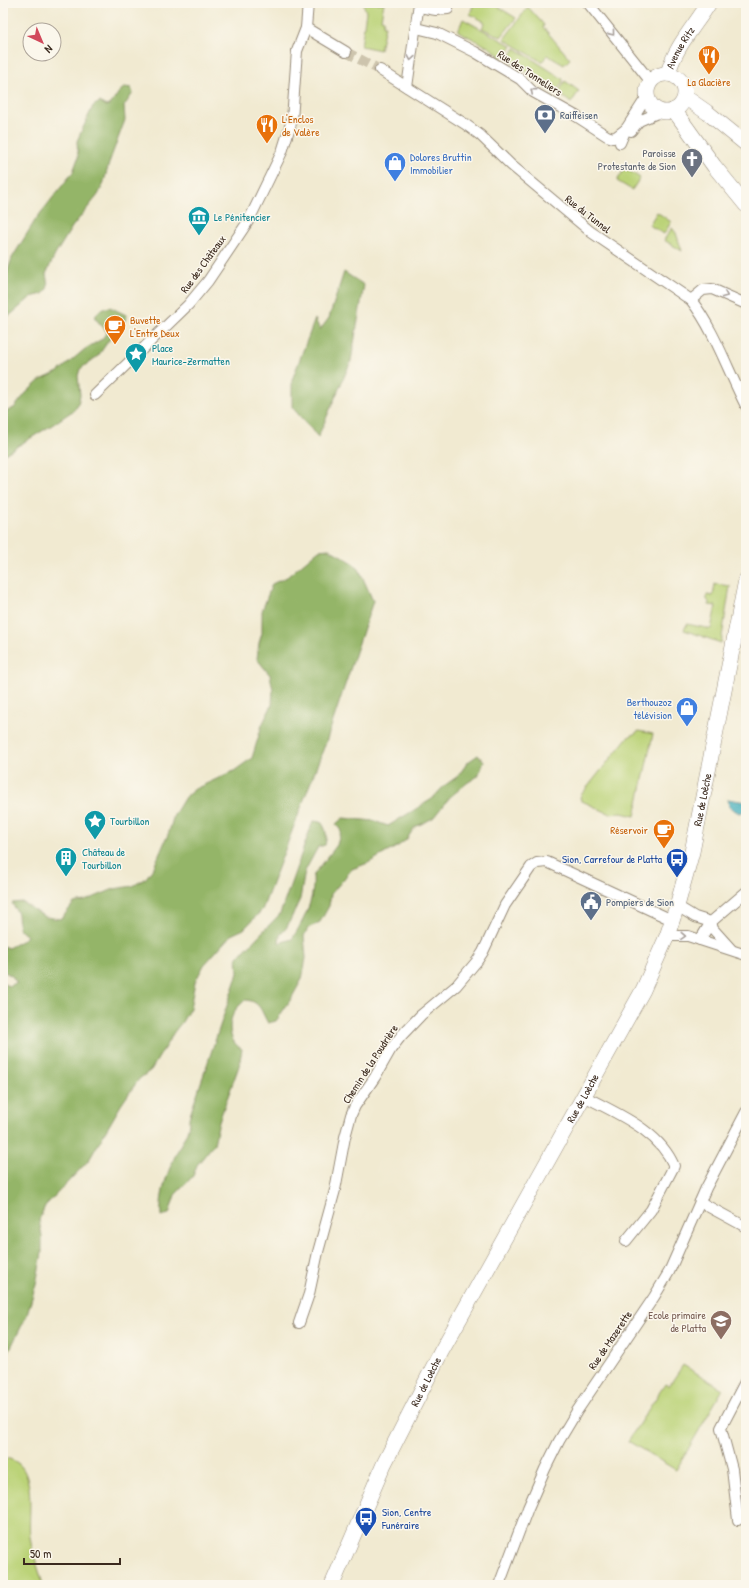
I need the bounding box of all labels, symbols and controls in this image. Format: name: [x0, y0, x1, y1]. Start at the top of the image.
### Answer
north arrow: [22, 22, 62, 62]
street label: Avenue Ritz: [663, 24, 698, 71]
one-way arrow: [608, 29, 615, 36]
text: N: [42, 42, 56, 56]
restaurant icon: La Glacière: [696, 43, 722, 76]
street label: Rue des Tonneliers: [495, 47, 565, 99]
one-way arrow: [408, 54, 416, 61]
place label: La Glacière: [687, 75, 731, 89]
one-way arrow: [530, 88, 537, 95]
bank icon: Raiffeisen: [532, 102, 558, 135]
place label: Raiffeisen: [560, 108, 598, 122]
restaurant icon: L'Enclos de Valère: [254, 112, 280, 145]
place label: L'Enclos de Valère: [282, 112, 320, 139]
place label: Paroisse Protestante de Sion: [598, 146, 677, 173]
church icon: Paroisse Protestante de Sion: [679, 146, 705, 179]
shop icon: Dolores Bruttin Immobilier: [382, 150, 408, 183]
place label: Dolores Bruttin Immobilier: [410, 150, 472, 177]
street label: Rue du Tunnel: [562, 192, 614, 236]
museum icon: Le Pénitencier: [186, 204, 212, 237]
place label: Le Pénitencier: [214, 210, 271, 224]
street label: Rue des Châteaux: [177, 232, 229, 296]
one-way arrow: [721, 290, 728, 298]
cafe icon: Buvette L'Entre Deux: [102, 313, 128, 346]
place label: Buvette L'Entre Deux: [130, 313, 180, 340]
place icon: Place Maurice-Zermatten: [123, 341, 149, 374]
place label: Place Maurice-Zermatten: [152, 341, 230, 368]
place label: Berthouzoz télévision: [627, 695, 672, 722]
shop icon: Berthouzoz télévision: [674, 695, 700, 728]
street label: Rue de Loèche: [690, 771, 715, 827]
place icon: Tourbillon: [82, 808, 108, 841]
place label: Tourbillon: [110, 814, 149, 828]
cafe icon: Réservoir: [651, 817, 677, 850]
place label: Réservoir: [610, 823, 649, 837]
building icon: Château de Tourbillon: [53, 845, 79, 878]
place label: Château de Tourbillon: [82, 845, 126, 872]
bus stop icon: Sion, Carrefour de Platta: [664, 846, 690, 879]
place label: Sion, Carrefour de Platta: [562, 852, 663, 866]
public building icon: Pompiers de Sion: [578, 889, 604, 922]
place label: Pompiers de Sion: [606, 895, 674, 909]
one-way arrow: [680, 932, 687, 941]
street label: Chemin de la Poudrière: [339, 1021, 401, 1106]
street label: Rue de Loèche: [563, 1071, 602, 1125]
street label: Rue de Mazerette: [585, 1307, 635, 1372]
place label: Ecole primaire de Platta: [648, 1308, 707, 1335]
school or university icon: Ecole primaire de Platta: [708, 1308, 734, 1341]
street label: Rue de Loèche: [407, 1354, 445, 1409]
bus stop icon: Sion, Centre Funéraire: [353, 1505, 379, 1538]
place label: Sion, Centre Funéraire: [381, 1505, 432, 1532]
scale bar: [24, 1540, 120, 1566]
text: 50 m: [30, 1545, 51, 1562]

